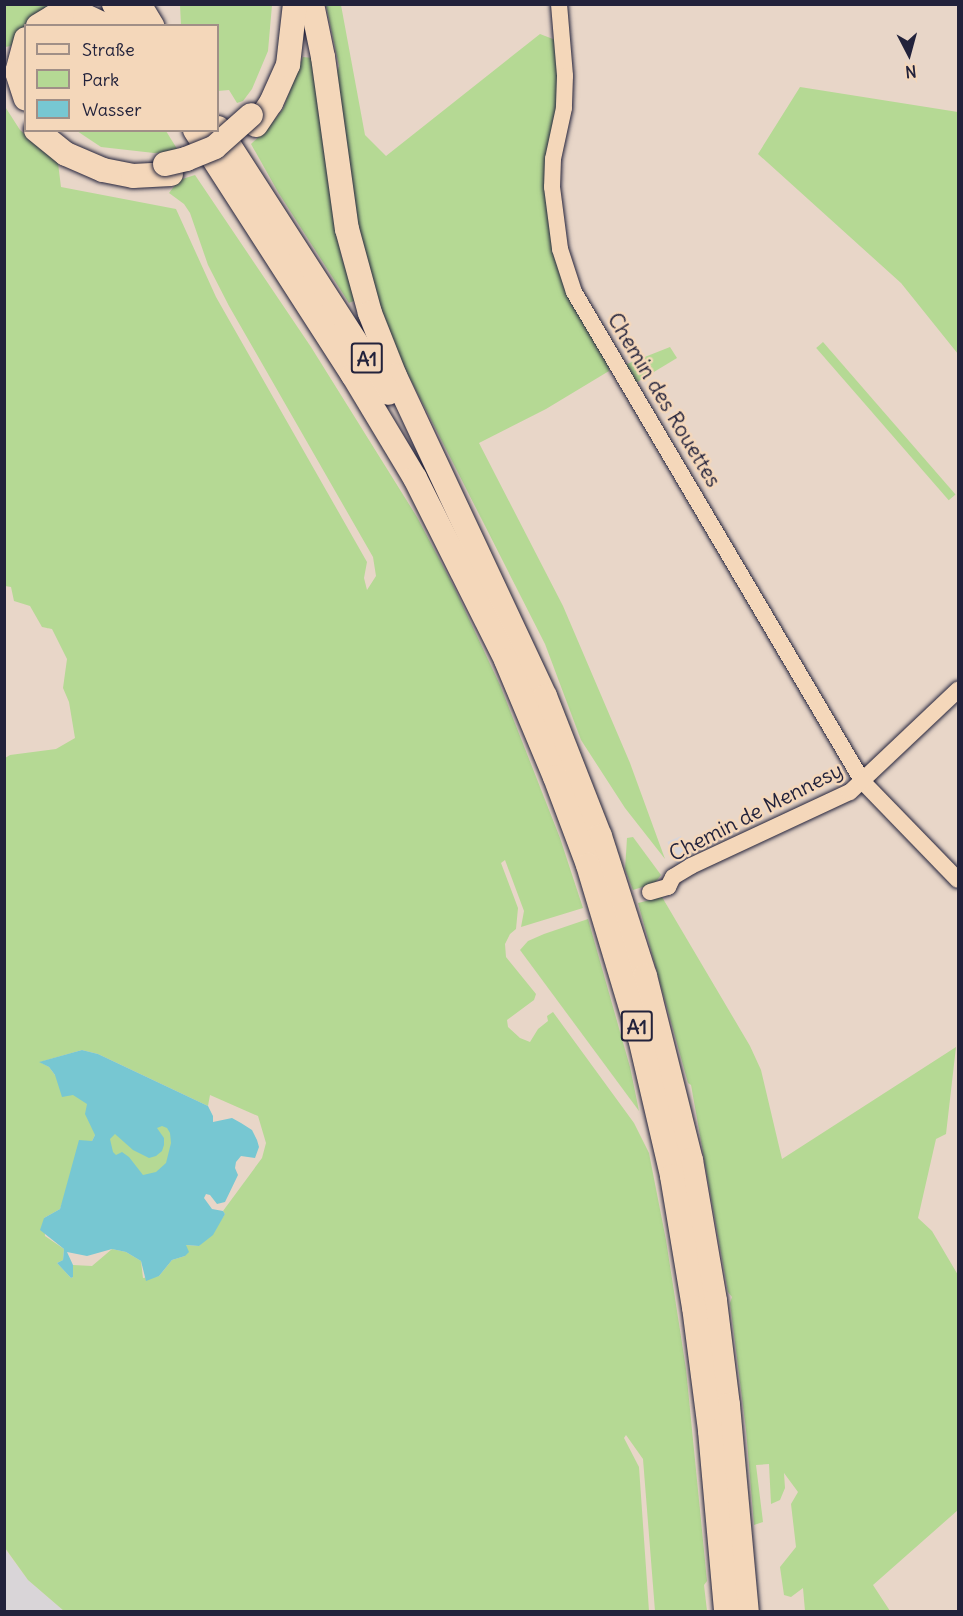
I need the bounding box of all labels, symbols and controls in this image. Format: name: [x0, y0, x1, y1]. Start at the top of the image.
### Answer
legend: [24, 24, 219, 132]
north arrow: [879, 24, 939, 84]
text: Straße: [82, 38, 135, 61]
text: N: [904, 61, 917, 82]
text: Park: [82, 68, 119, 91]
text: Wasser: [82, 98, 141, 121]
street label: Chemin des Rouettes: [602, 308, 726, 492]
road number: A1: [350, 341, 384, 375]
street label: Chemin de Mennesy: [665, 757, 847, 867]
road number: A1: [620, 1009, 654, 1043]

